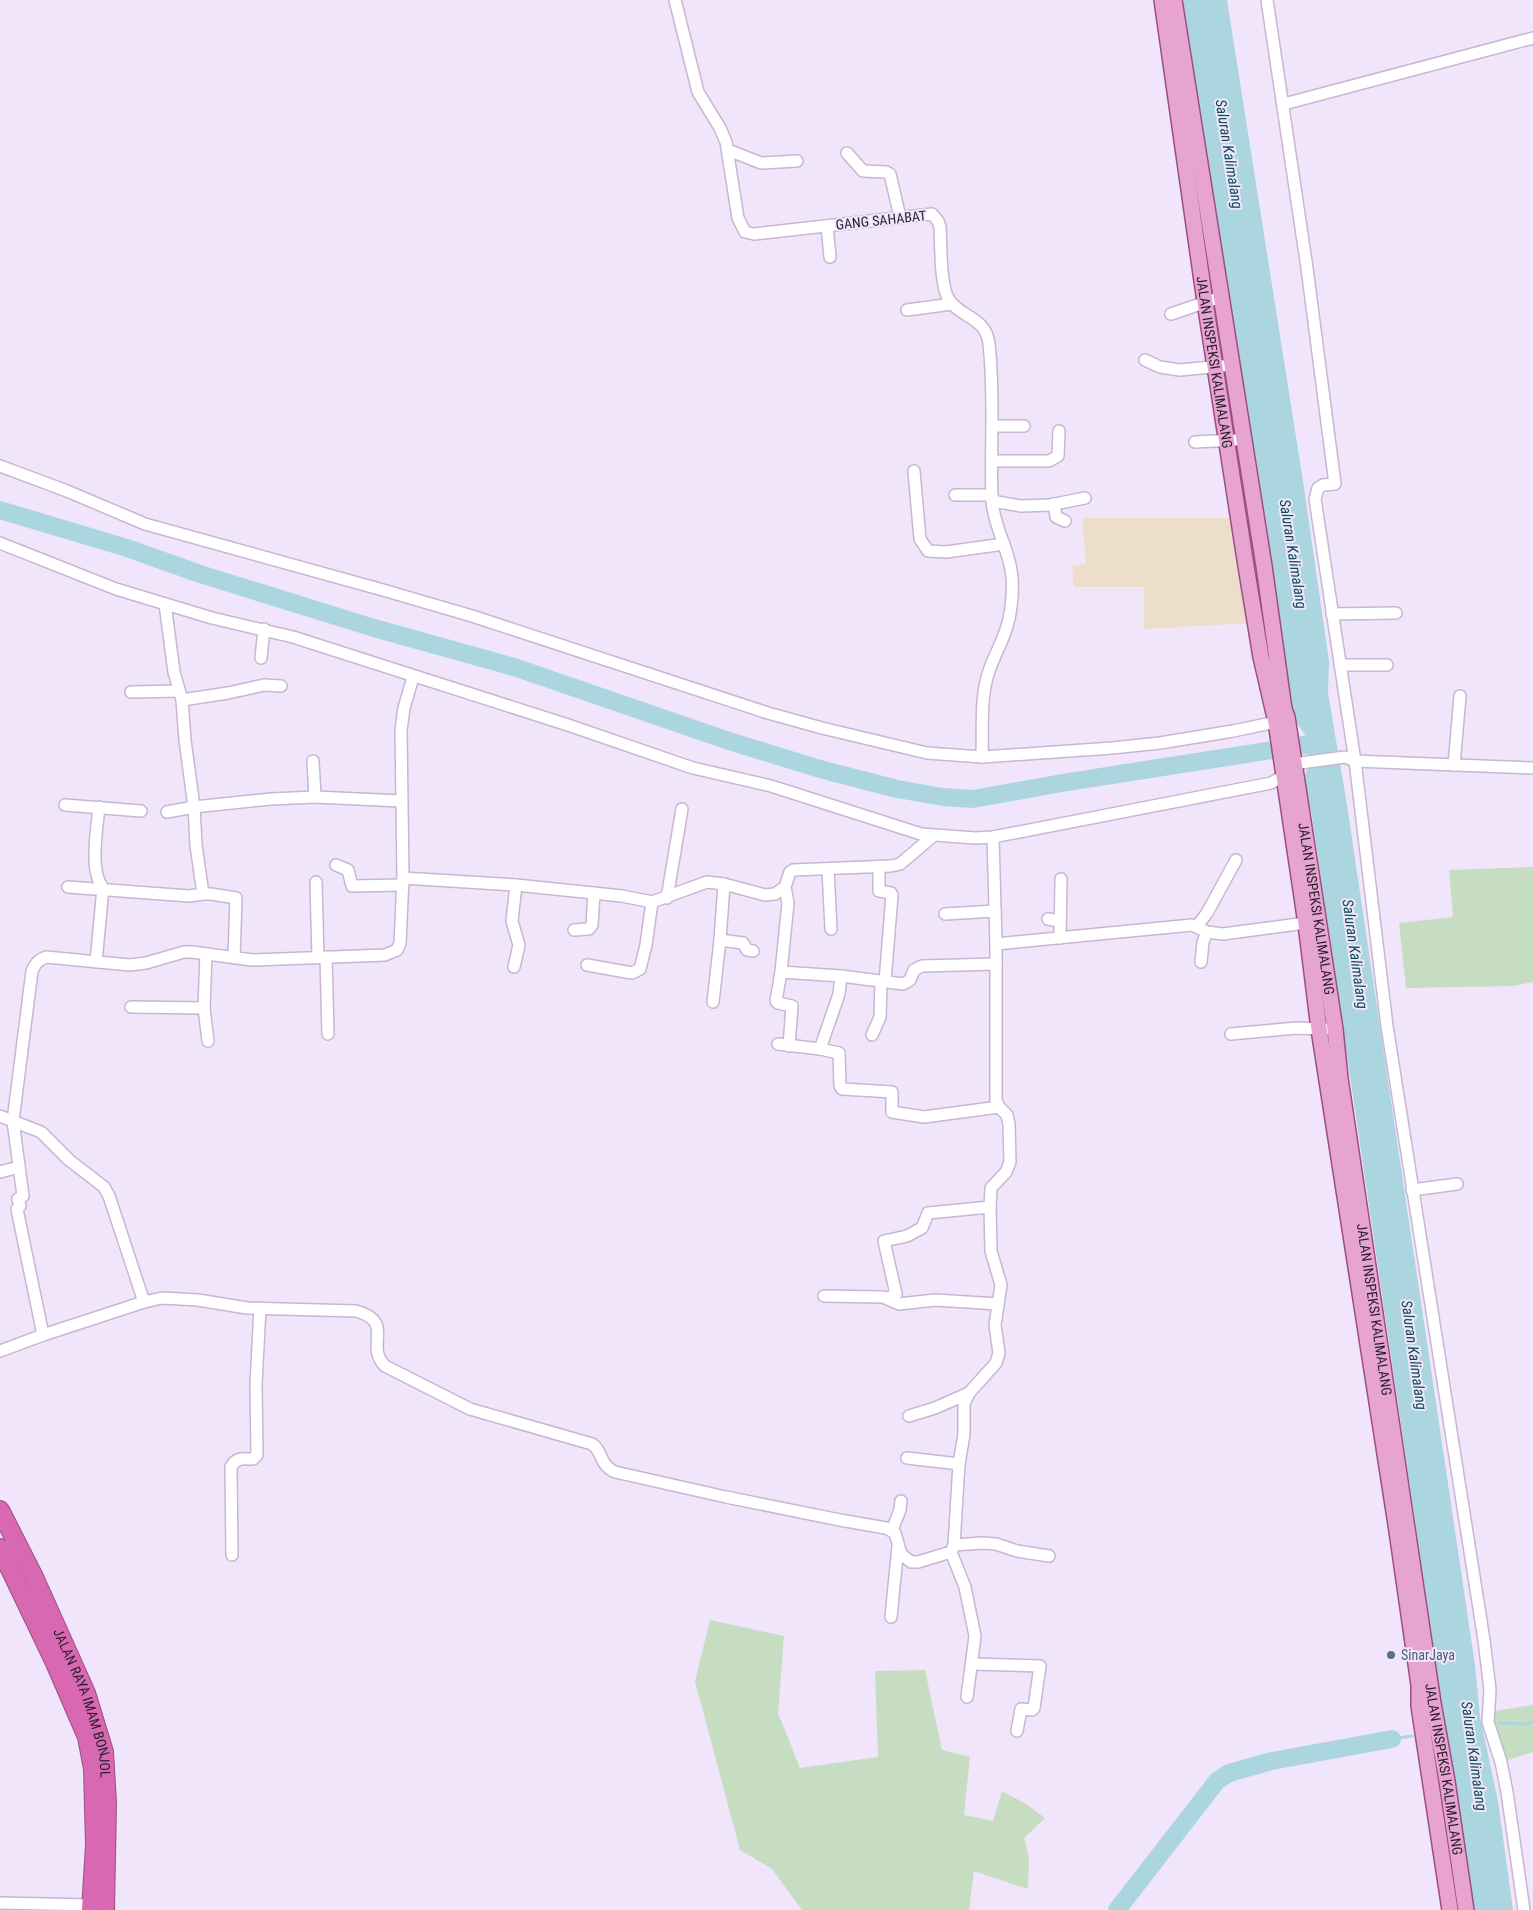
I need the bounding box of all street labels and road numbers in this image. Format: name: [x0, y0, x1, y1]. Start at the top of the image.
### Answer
street label: GANG SAHABAT: [835, 207, 927, 233]
street label: JALAN INSPEKSI KALIMALANG: [1193, 275, 1236, 449]
street label: JALAN INSPEKSI KALIMALANG: [1295, 822, 1338, 996]
street label: JALAN INSPEKSI KALIMALANG: [1354, 1222, 1395, 1397]
street label: JALAN RAYA IMAM BONJOL: [50, 1626, 114, 1778]
street label: JALAN INSPEKSI KALIMALANG: [1422, 1682, 1466, 1856]

